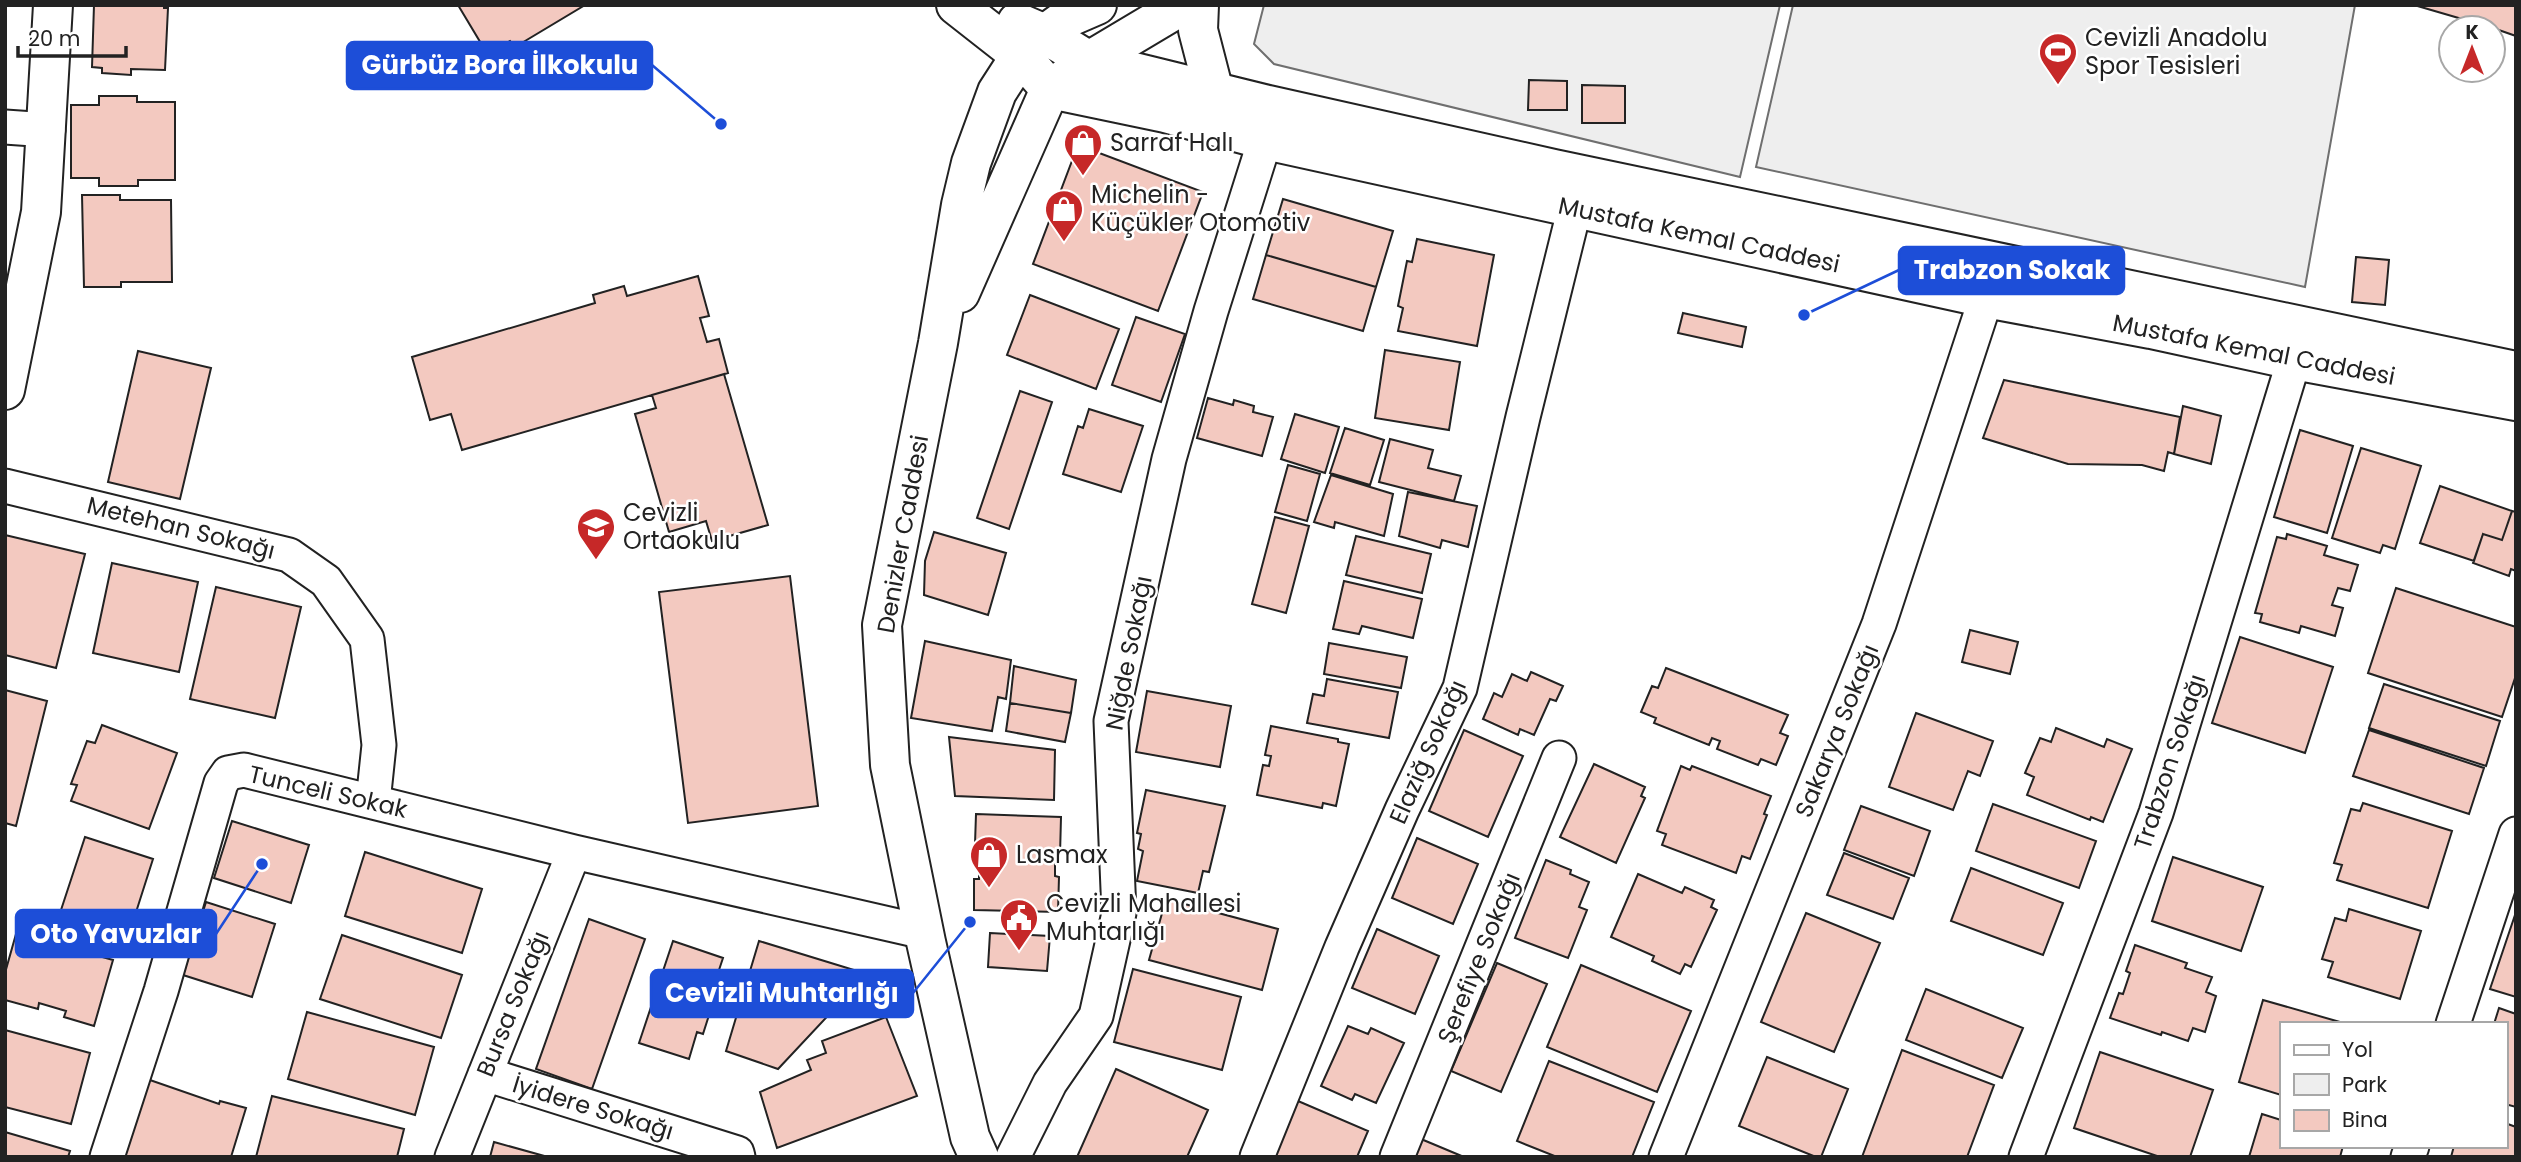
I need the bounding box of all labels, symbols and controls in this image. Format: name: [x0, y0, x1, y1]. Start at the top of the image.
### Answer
scale bar: [18, 14, 126, 58]
north arrow: [2437, 14, 2507, 84]
text: K: [2465, 19, 2479, 46]
place label: Cevizli Anadolu Spor Tesisleri: [2085, 21, 2268, 82]
text: 20 m: [28, 24, 81, 53]
sports icon: Cevizli Anadolu Spor Tesisleri: [2037, 31, 2079, 86]
callout: Gürbüz Bora İlkokulu: [347, 42, 652, 89]
text: Gürbüz Bora İlkokulu: [362, 47, 638, 83]
shop icon: Sarraf Halı: [1062, 122, 1104, 177]
place label: Sarraf Halı: [1110, 126, 1233, 159]
place label: Michelin - Küçükler Otomotiv: [1091, 178, 1311, 239]
shop icon: Michelin - Küçükler Otomotiv: [1043, 188, 1085, 243]
street label: Mustafa Kemal Caddesi: [1555, 189, 1843, 280]
callout: Trabzon Sokak: [1899, 247, 2124, 294]
text: Trabzon Sokak: [1914, 252, 2110, 288]
street label: Mustafa Kemal Caddesi: [2110, 306, 2398, 393]
street label: Denizler Caddesi: [869, 432, 936, 636]
street label: Metehan Sokağı: [84, 488, 279, 567]
place label: Cevizli Ortaokulu: [623, 496, 740, 557]
school or university icon: Cevizli Ortaokulu: [575, 506, 617, 561]
street label: Niğde Sokağı: [1097, 573, 1160, 733]
street label: Sakarya Sokağı: [1787, 639, 1886, 822]
street label: Trabzon Sokağı: [2126, 670, 2213, 854]
street label: Elaziğ Sokağı: [1381, 675, 1474, 829]
street label: Tunceli Sokak: [246, 757, 411, 826]
shop icon: Lasmax: [968, 834, 1010, 889]
place label: Lasmax: [1016, 838, 1108, 871]
street label: Şerefiye Sokağı: [1429, 867, 1528, 1048]
place label: Cevizli Mahallesi Muhtarlığı: [1046, 887, 1242, 948]
public building icon: Cevizli Mahallesi Muhtarlığı: [998, 897, 1040, 952]
callout: Oto Yavuzlar: [16, 910, 216, 957]
text: Oto Yavuzlar: [30, 916, 202, 952]
street label: Bursa Sokağı: [468, 926, 557, 1082]
callout: Cevizli Muhtarlığı: [651, 970, 913, 1017]
text: Cevizli Muhtarlığı: [665, 975, 899, 1011]
legend: [2280, 1022, 2507, 1148]
text: Yol: [2342, 1035, 2373, 1064]
street label: İyidere Sokağı: [509, 1067, 678, 1148]
text: Park: [2342, 1070, 2387, 1099]
text: Bina: [2342, 1105, 2388, 1134]

